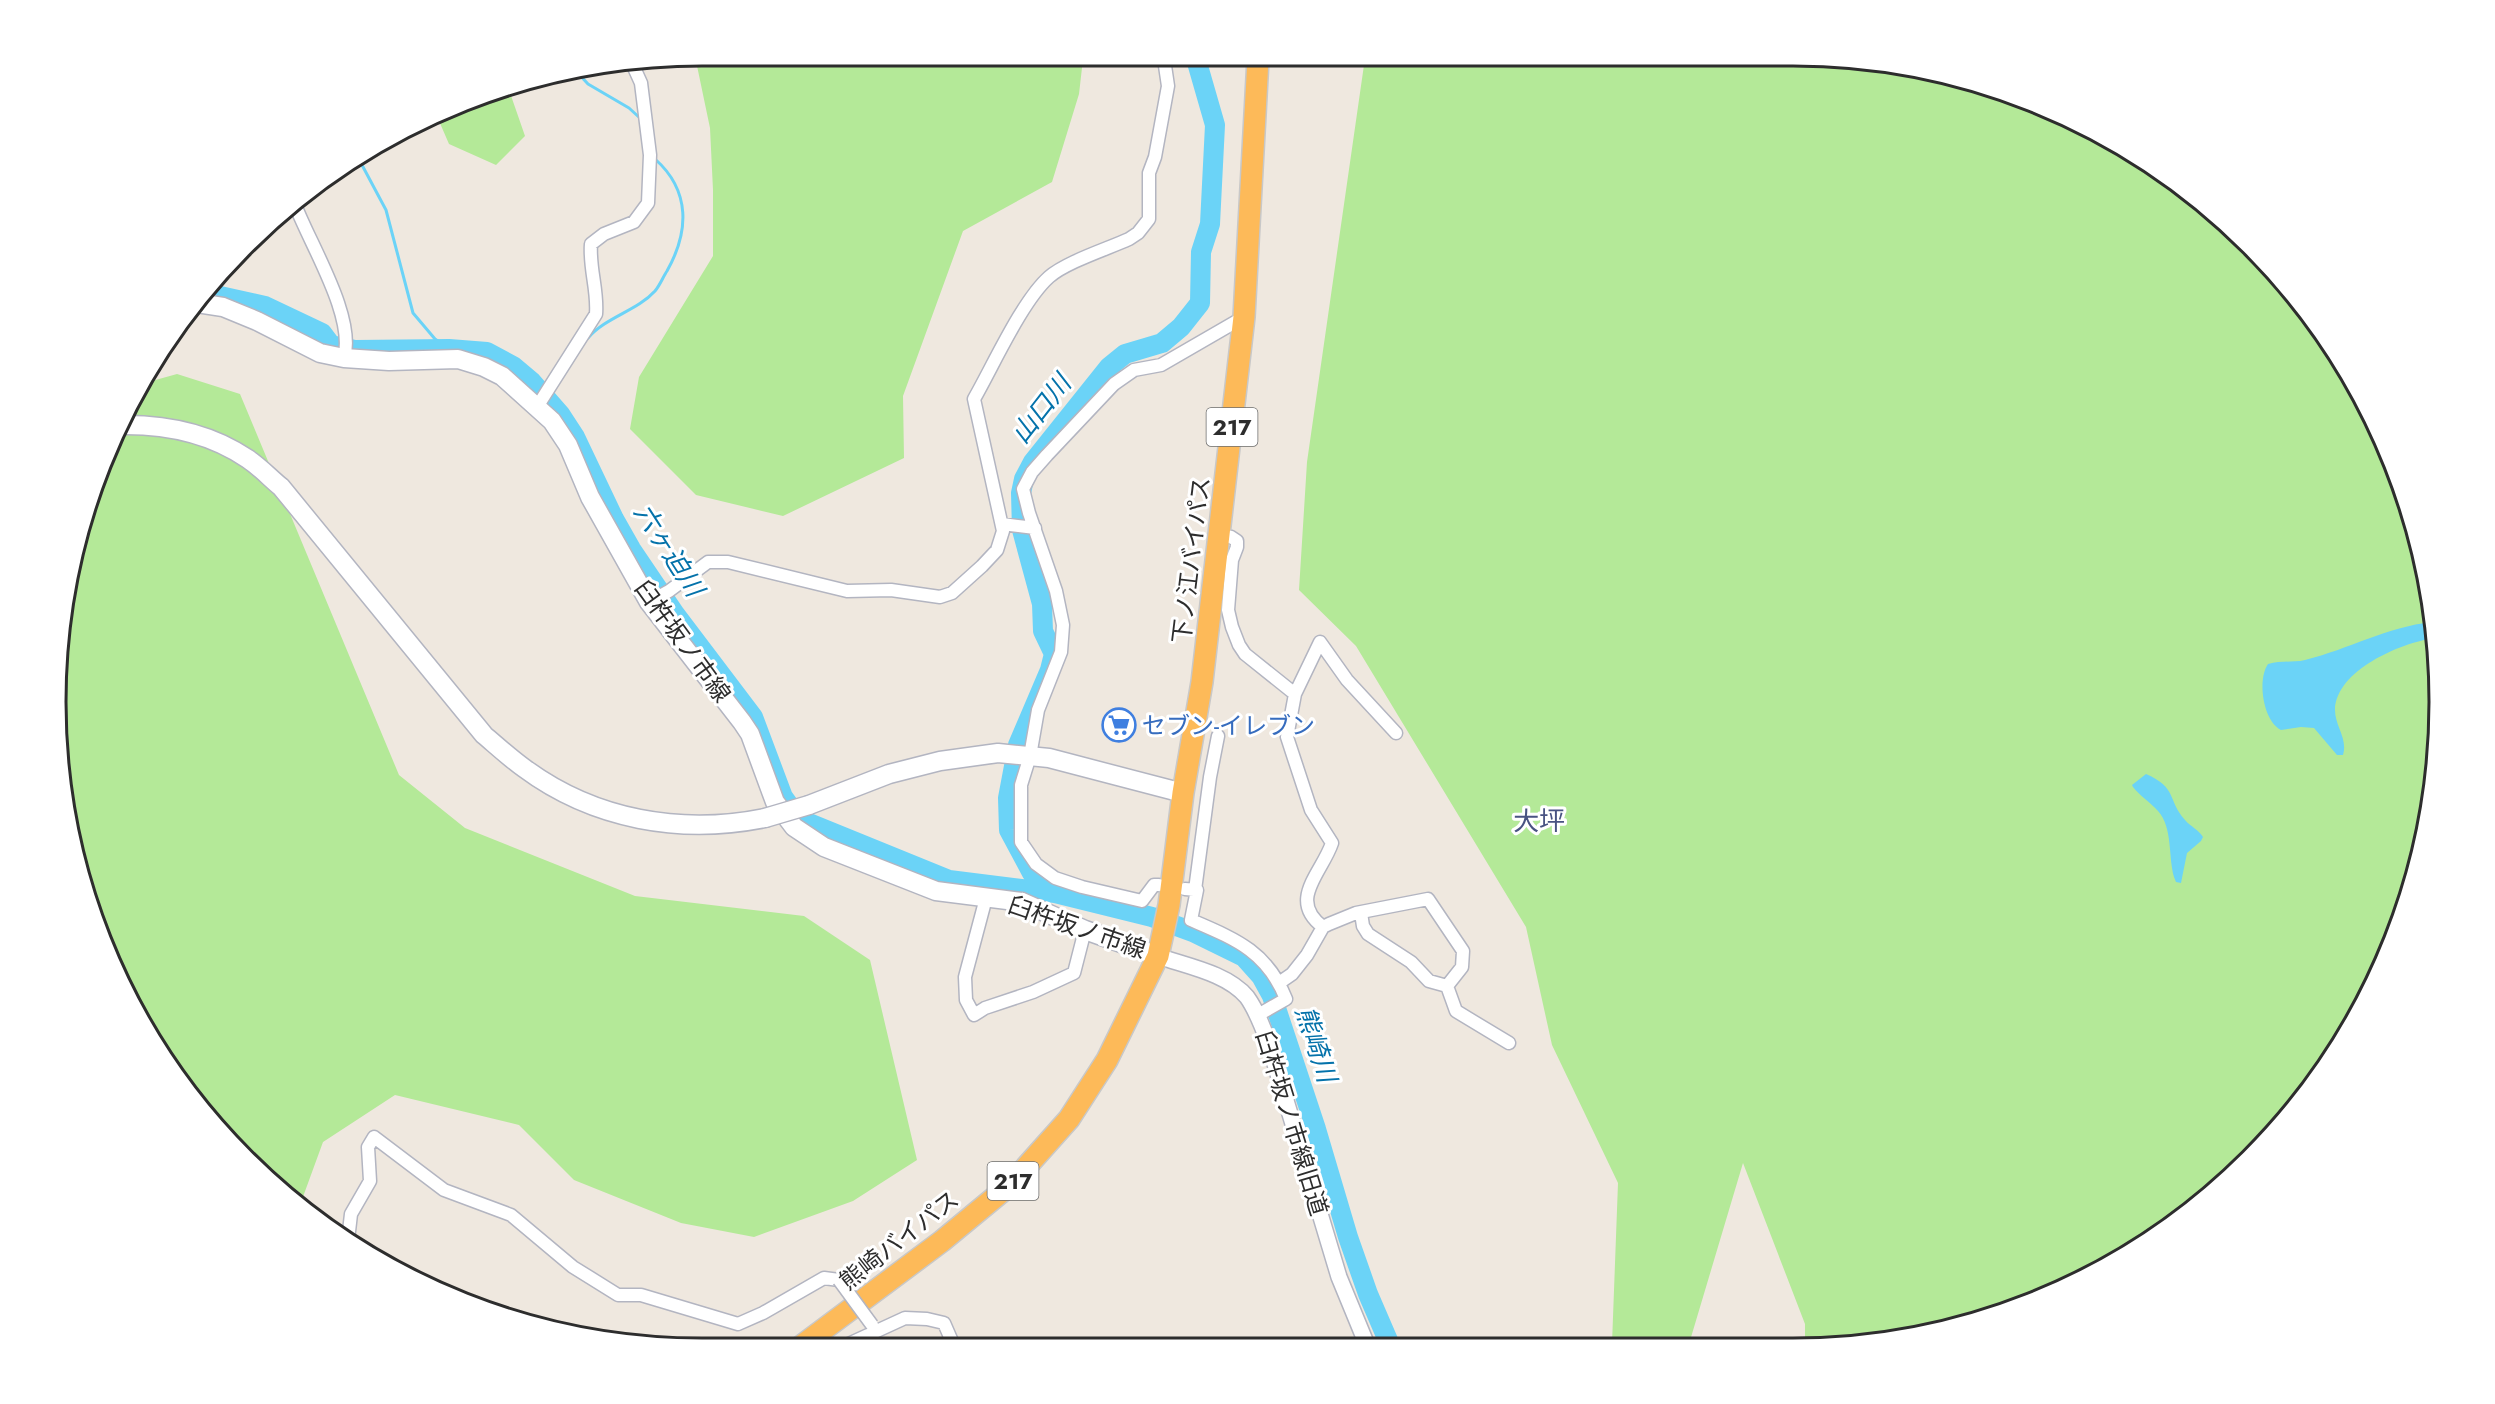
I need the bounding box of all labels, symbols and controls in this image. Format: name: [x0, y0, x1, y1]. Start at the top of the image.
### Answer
water label: 山口川: [1002, 364, 1082, 451]
road number: 217: [1206, 408, 1258, 446]
street label: 下ノ江バイパス: [1163, 475, 1219, 645]
water label: 六ヶ迫川: [625, 496, 715, 606]
street label: 臼杵坂ノ市線: [627, 572, 739, 710]
supermarket icon: セブン-イレブン: [1101, 707, 1137, 743]
place label: セブン-イレブン: [1142, 708, 1315, 743]
district label: 大坪: [1513, 802, 1565, 840]
street label: 臼杵坂ノ市線: [1003, 887, 1151, 967]
water label: 熊崎川: [1286, 1001, 1347, 1090]
street label: 臼杵坂ノ市線旧道: [1247, 1026, 1337, 1220]
road number: 217: [988, 1162, 1038, 1200]
street label: 熊崎バイパス: [832, 1182, 966, 1298]

